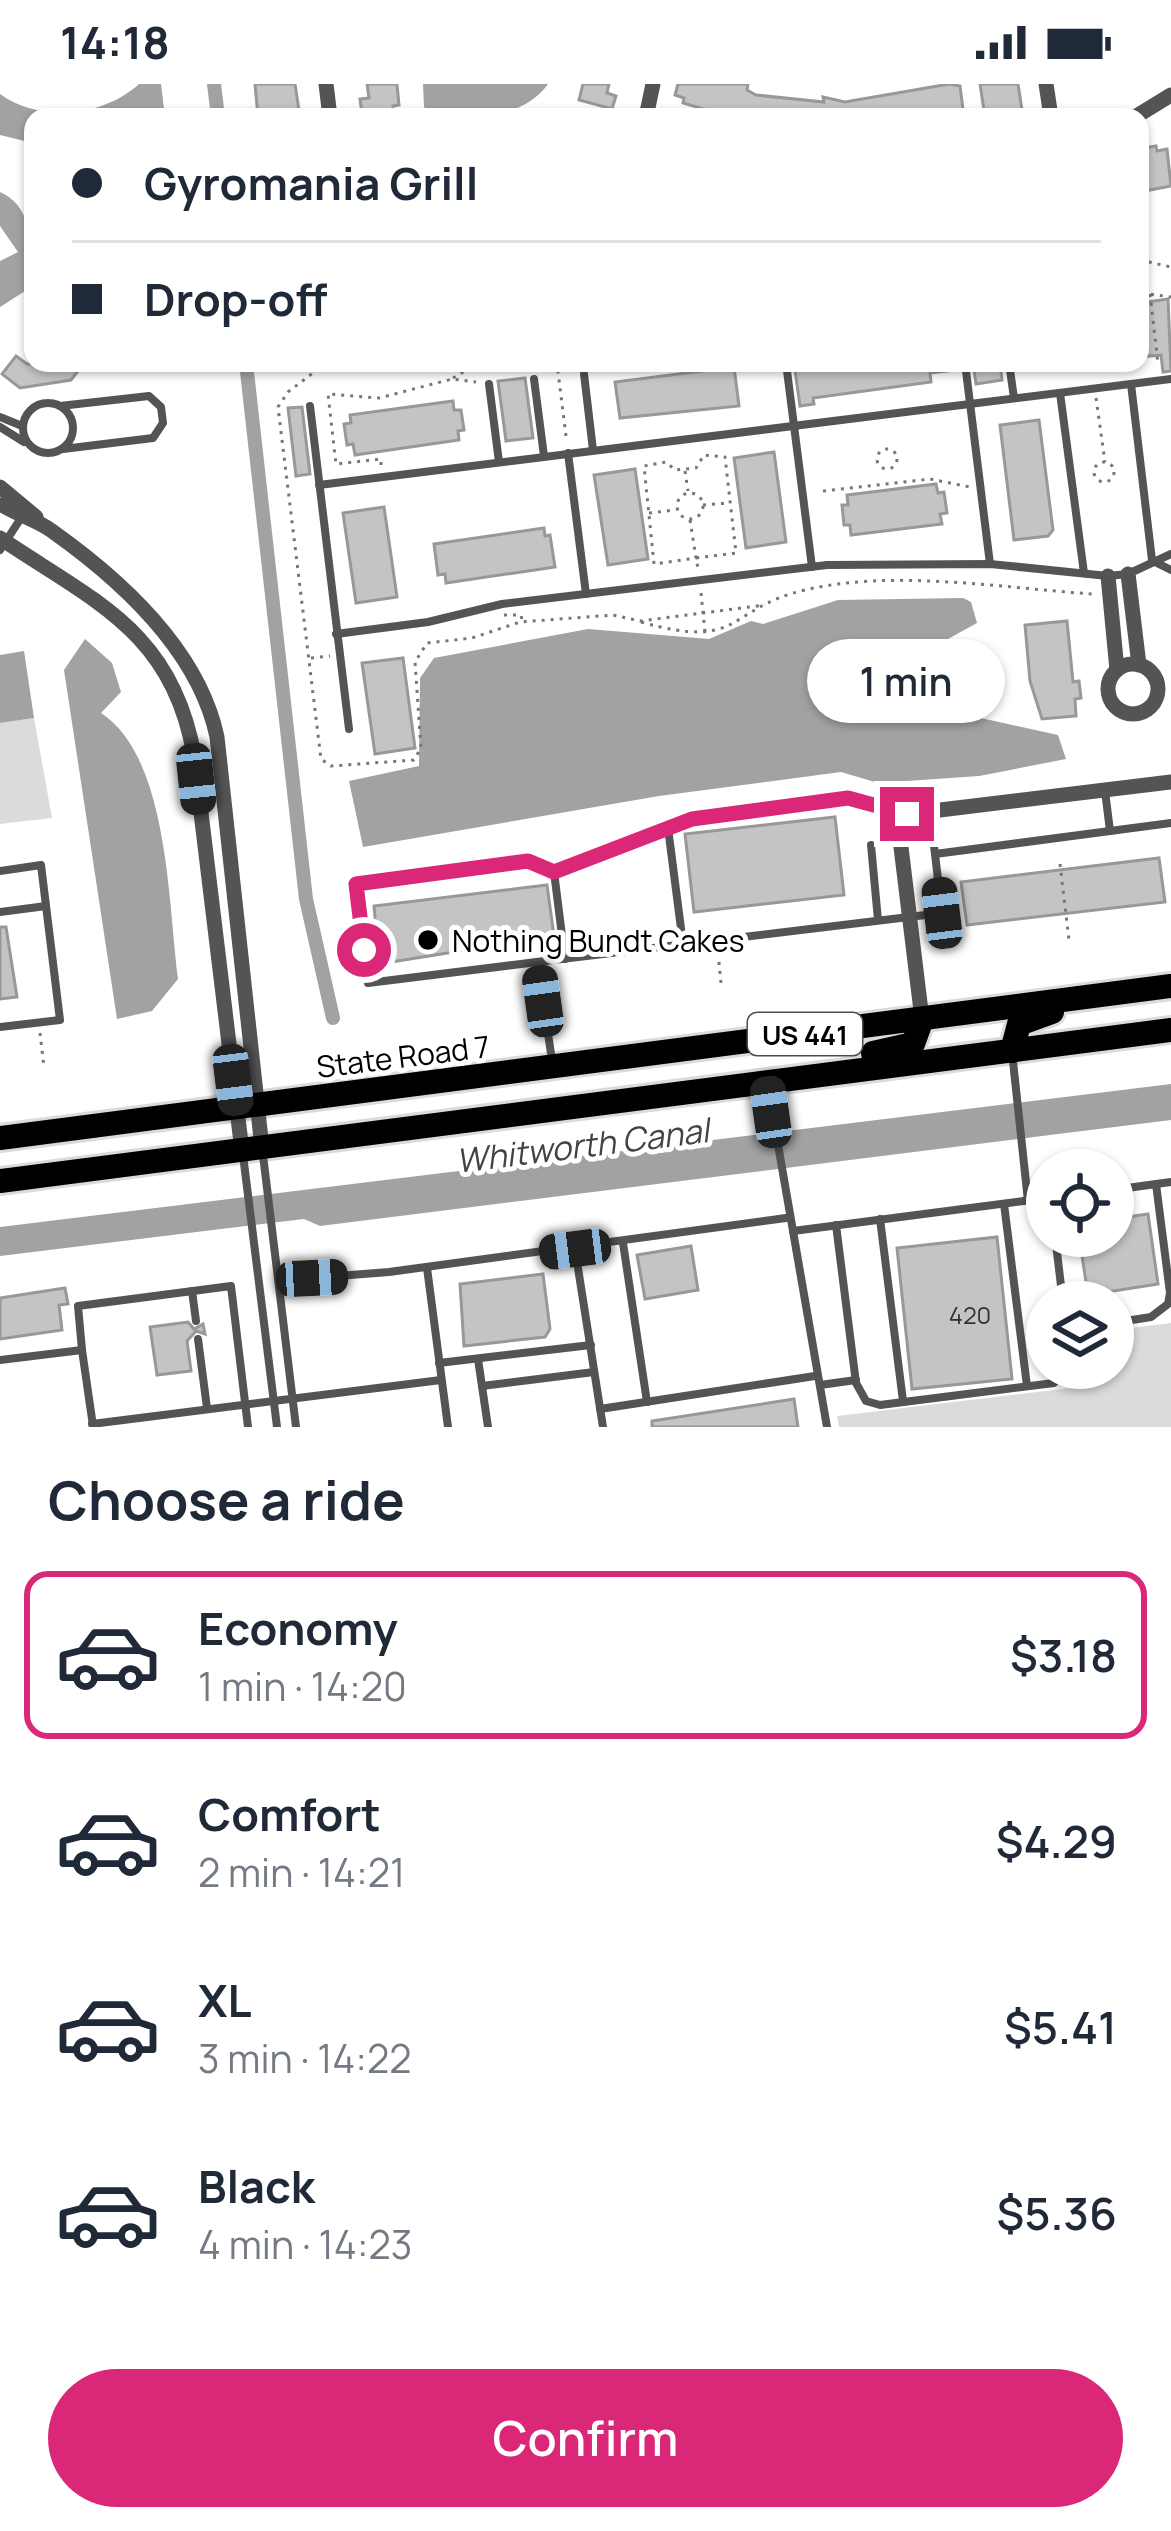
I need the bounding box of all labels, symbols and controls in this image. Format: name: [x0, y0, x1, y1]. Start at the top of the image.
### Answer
text: 14:18: [60, 11, 170, 73]
text: Gyromania Grill: [144, 152, 478, 214]
text: Drop-off: [144, 268, 327, 330]
callout: 1 min: [808, 640, 1006, 724]
text: 1 min: [860, 654, 952, 708]
car: [174, 741, 218, 817]
route end: [880, 787, 934, 841]
car: [920, 875, 964, 951]
place label: Nothing Bundt Cakes: [452, 920, 744, 961]
route start: [337, 923, 391, 977]
marker: Nothing Bundt Cakes: [415, 927, 441, 953]
car: [520, 963, 566, 1039]
road number: US 441: [748, 1013, 862, 1055]
street label: State Road 7: [314, 1025, 492, 1087]
car: [211, 1042, 255, 1118]
car: [748, 1074, 794, 1150]
water label: Whitworth Canal: [453, 1107, 715, 1183]
map controls: [1026, 1149, 1134, 1389]
button: locate: [1026, 1149, 1134, 1257]
car: [537, 1227, 613, 1271]
car: [275, 1258, 349, 1298]
button: layers: [1026, 1281, 1134, 1389]
house number: 420: [949, 1298, 991, 1331]
text: Choose a ride: [48, 1462, 405, 1536]
text: Economy: [198, 1597, 398, 1659]
icon: car: [54, 1601, 162, 1709]
text: $3.18: [1010, 1624, 1117, 1686]
text: 1 min · 14:20: [198, 1659, 407, 1713]
text: Comfort: [198, 1783, 381, 1845]
icon: car: [54, 1787, 162, 1895]
text: $4.29: [996, 1810, 1117, 1872]
text: 2 min · 14:21: [198, 1845, 405, 1899]
text: XL: [198, 1969, 252, 2031]
icon: car: [54, 1973, 162, 2081]
text: $5.41: [1004, 1996, 1117, 2058]
text: 3 min · 14:22: [198, 2031, 411, 2085]
text: Black: [198, 2155, 315, 2217]
icon: car: [54, 2159, 162, 2267]
text: $5.36: [996, 2182, 1117, 2244]
text: 4 min · 14:23: [198, 2217, 412, 2271]
button: Confirm: [48, 2369, 1123, 2507]

